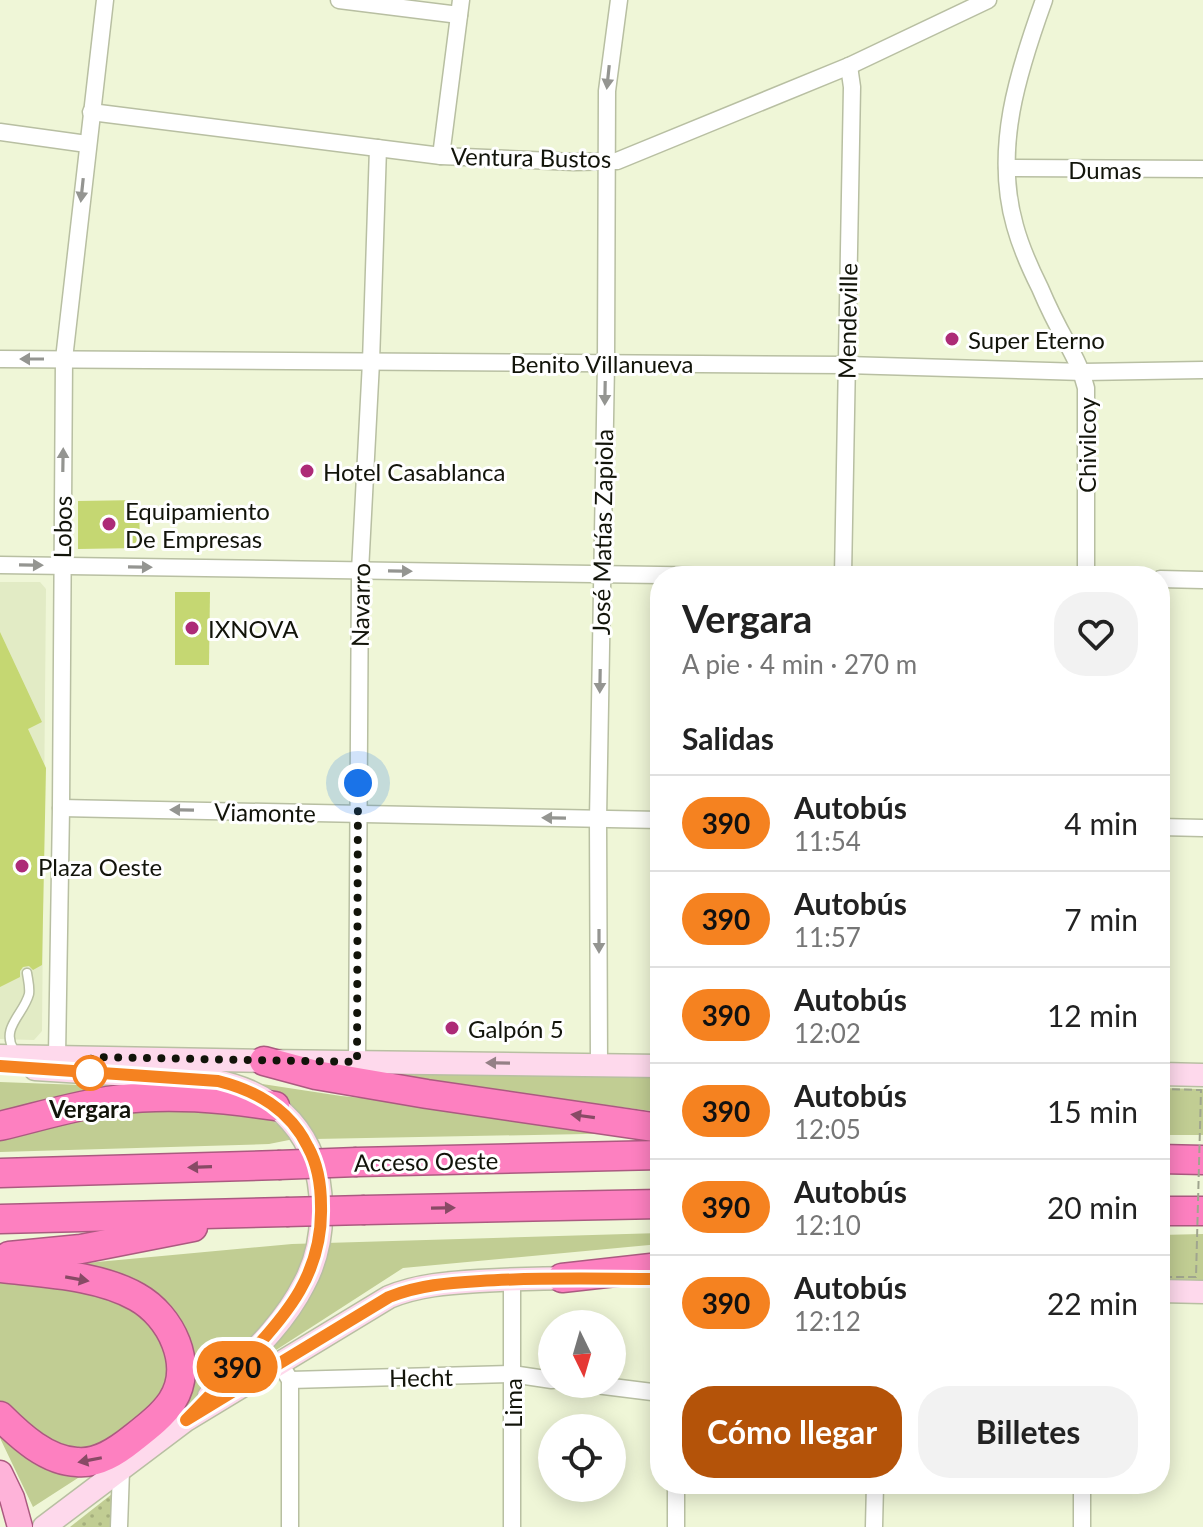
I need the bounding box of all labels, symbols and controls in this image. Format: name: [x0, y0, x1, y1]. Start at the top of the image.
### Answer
one-way arrow: [602, 65, 615, 90]
street label: Ventura Bustos: [450, 141, 612, 173]
street label: Dumas: [1068, 155, 1142, 184]
one-way arrow: [76, 178, 89, 203]
street label: Mendeville: [831, 263, 863, 379]
place label: Super Eterno: [968, 325, 1105, 354]
marker: Super Eterno: [943, 330, 961, 348]
street label: Benito Villanueva: [510, 349, 694, 378]
one-way arrow: [19, 353, 44, 365]
one-way arrow: [599, 381, 611, 406]
street label: Chivilcoy: [1072, 396, 1101, 493]
street label: José Matías Zapiola: [586, 429, 618, 635]
one-way arrow: [57, 447, 69, 472]
place label: Hotel Casablanca: [323, 457, 505, 486]
marker: Hotel Casablanca: [298, 462, 316, 480]
street label: Lobos: [47, 496, 77, 558]
place label: Equipamiento De Empresas: [125, 496, 270, 553]
marker: Equipamiento De Empresas: [100, 515, 118, 533]
one-way arrow: [19, 559, 44, 572]
one-way arrow: [128, 561, 153, 573]
street label: Navarro: [345, 563, 375, 647]
one-way arrow: [388, 565, 413, 578]
button: heart: [1054, 592, 1138, 676]
text: Vergara: [682, 595, 812, 641]
place label: IXNOVA: [208, 614, 299, 643]
marker: IXNOVA: [183, 619, 201, 637]
text: A pie · 4 min · 270 m: [682, 648, 917, 680]
one-way arrow: [594, 669, 606, 694]
text: Salidas: [682, 720, 774, 756]
your location: [338, 763, 378, 803]
text: Autobús: [794, 789, 907, 825]
street label: Viamonte: [214, 797, 316, 827]
one-way arrow: [169, 804, 194, 816]
text: 4 min: [1064, 805, 1138, 841]
text: 390: [702, 806, 750, 840]
one-way arrow: [541, 812, 566, 824]
text: 11:54: [794, 825, 861, 857]
place label: Plaza Oeste: [38, 852, 162, 881]
marker: Plaza Oeste: [13, 857, 31, 875]
text: Autobús: [794, 885, 907, 921]
text: 7 min: [1064, 901, 1138, 937]
text: 390: [702, 902, 750, 936]
text: 11:57: [794, 921, 861, 953]
one-way arrow: [593, 929, 605, 954]
text: Autobús: [794, 981, 907, 1017]
text: 12 min: [1047, 997, 1138, 1033]
text: 390: [702, 998, 750, 1032]
place label: Galpón 5: [468, 1014, 564, 1043]
text: 12:02: [794, 1017, 861, 1049]
marker: Galpón 5: [443, 1019, 461, 1037]
marker: Vergara: [73, 1056, 107, 1090]
one-way arrow: [485, 1057, 510, 1069]
text: Autobús: [794, 1077, 907, 1113]
text: 15 min: [1047, 1093, 1138, 1129]
place label: Vergara: [48, 1094, 131, 1123]
text: 390: [702, 1094, 750, 1128]
one-way arrow: [570, 1109, 595, 1122]
text: 12:05: [794, 1113, 861, 1145]
street label: Acceso Oeste: [353, 1145, 499, 1177]
one-way arrow: [187, 1161, 212, 1173]
text: Autobús: [794, 1173, 907, 1209]
text: 20 min: [1047, 1189, 1138, 1225]
text: 390: [702, 1190, 750, 1224]
one-way arrow: [431, 1202, 456, 1215]
text: 12:10: [794, 1209, 861, 1241]
text: Autobús: [794, 1269, 907, 1305]
one-way arrow: [65, 1273, 90, 1285]
text: 22 min: [1047, 1285, 1138, 1321]
text: 390: [702, 1286, 750, 1320]
text: 12:12: [794, 1305, 861, 1337]
north arrow: [538, 1310, 626, 1398]
map controls: [538, 1310, 626, 1502]
line badge: 390: [191, 1341, 283, 1393]
text: 390: [213, 1350, 261, 1384]
street label: Hecht: [389, 1362, 454, 1392]
street label: Lima: [498, 1378, 527, 1428]
button: Cómo llegar: [682, 1386, 902, 1478]
button: Billetes: [918, 1386, 1138, 1478]
button: locate: [538, 1414, 626, 1502]
one-way arrow: [77, 1454, 102, 1466]

